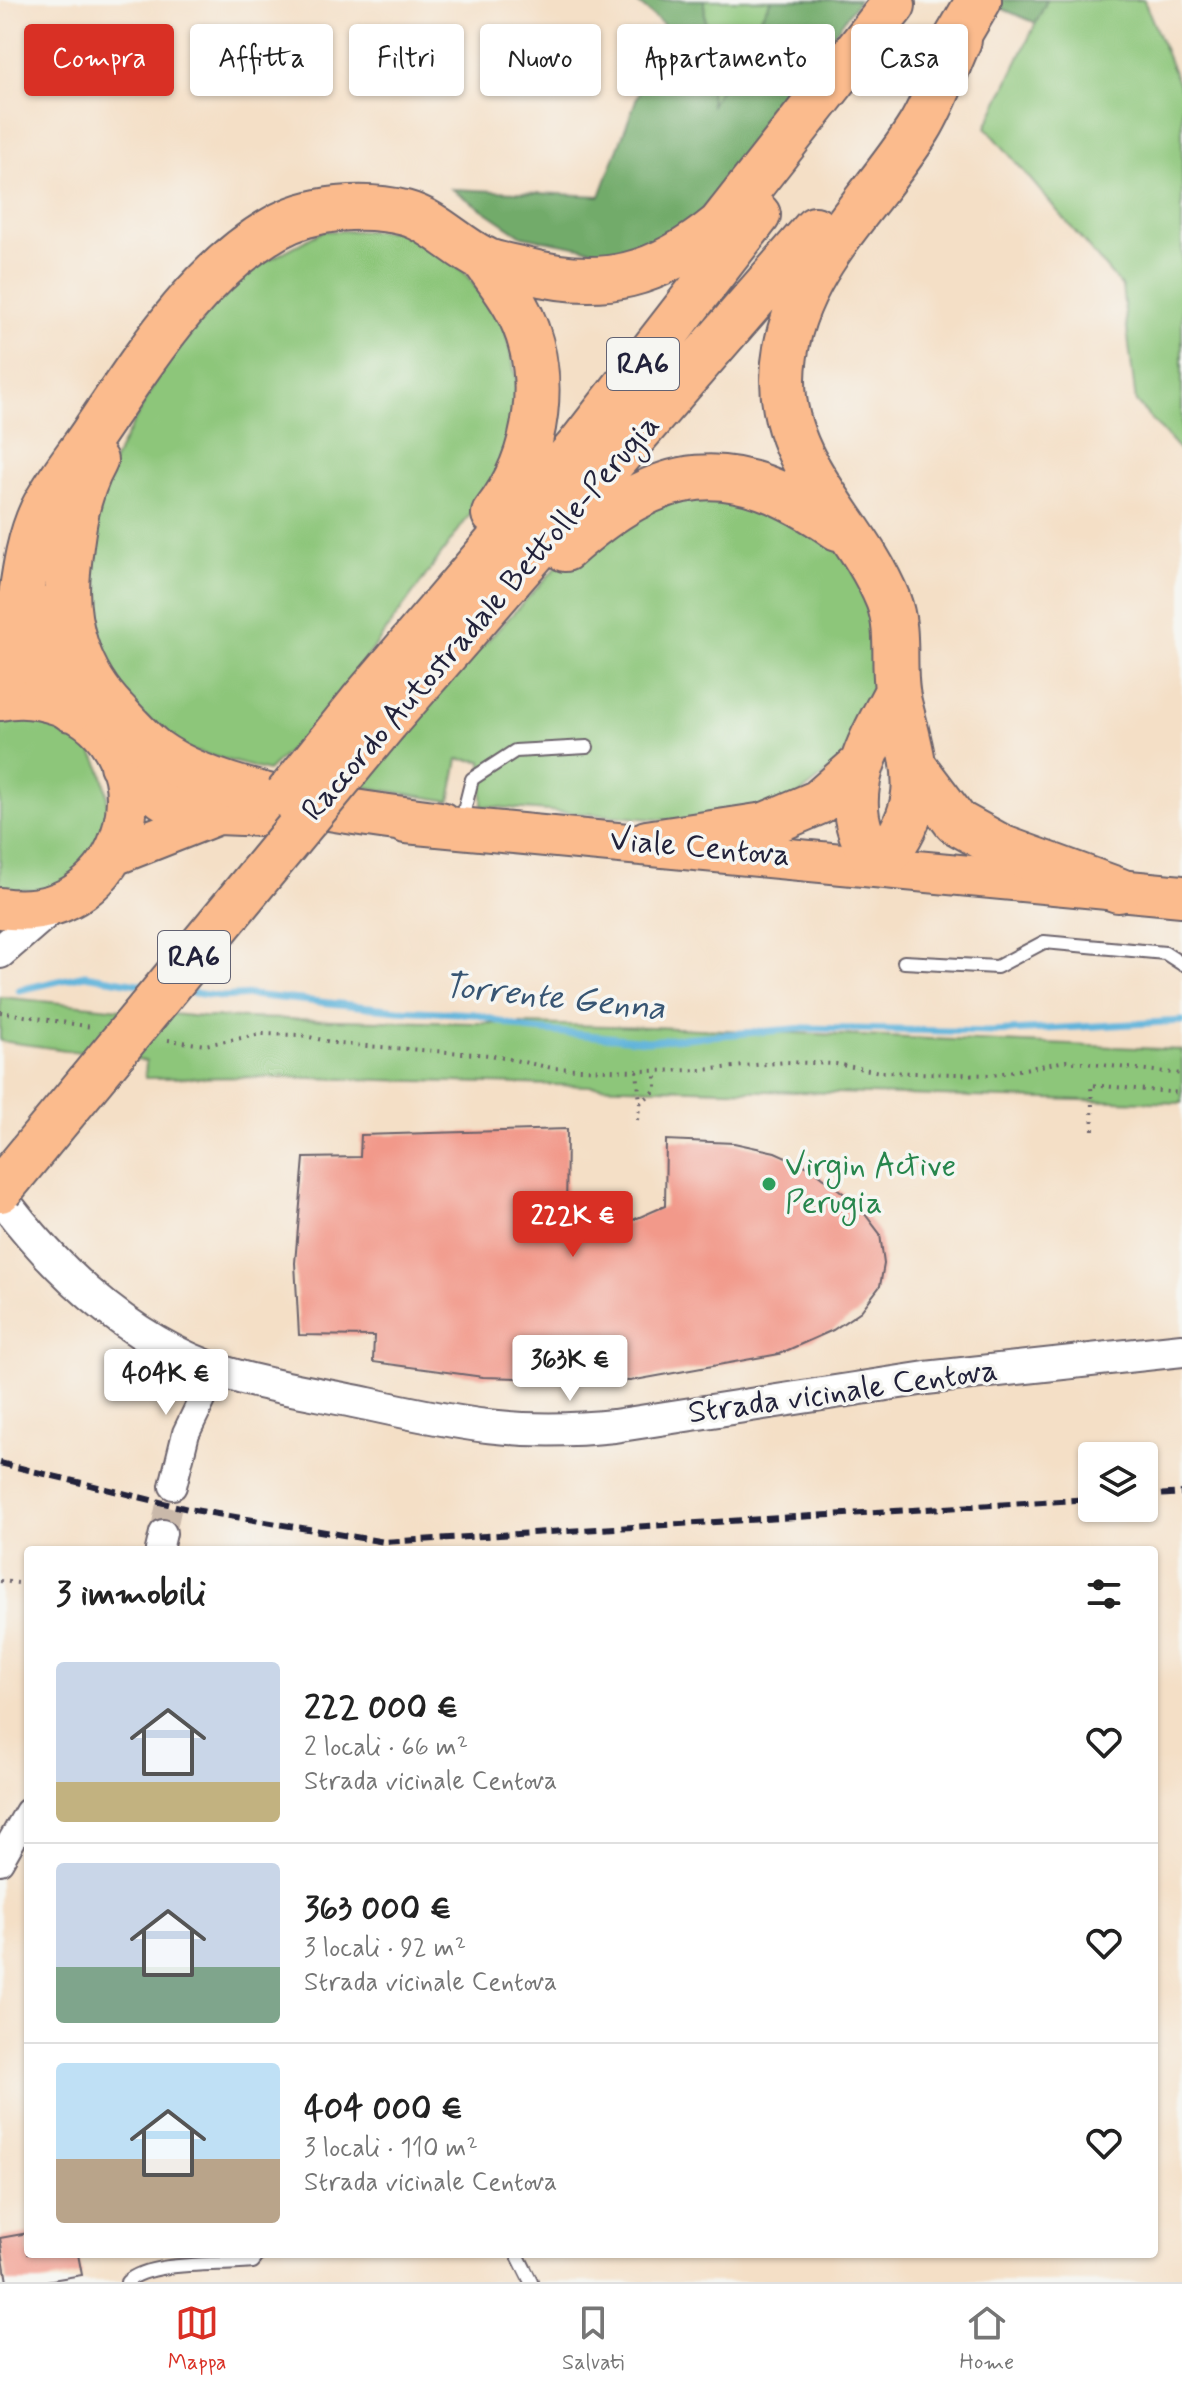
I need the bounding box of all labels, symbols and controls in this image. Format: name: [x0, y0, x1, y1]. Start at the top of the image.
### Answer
chip: Compra: [24, 24, 174, 96]
chip: Affitta: [190, 24, 333, 96]
chip: Filtri: [349, 24, 464, 96]
chip: Nuovo: [480, 24, 601, 96]
chip: Appartamento: [617, 24, 835, 96]
chip: Casa: [851, 24, 968, 96]
road number: RA6: [607, 338, 679, 390]
street label: Raccordo Autostradale Bettolle-Perugia: [293, 406, 671, 832]
street label: Viale Centova: [608, 819, 792, 877]
road number: RA6: [158, 931, 230, 983]
water label: Torrente Genna: [441, 964, 667, 1032]
place label: Virgin Active Perugia: [785, 1145, 956, 1226]
marker: Virgin Active Perugia: [760, 1175, 778, 1193]
pin: 222K €: [508, 1191, 638, 1259]
text: 222K €: [531, 1200, 615, 1234]
pin: 363K €: [505, 1335, 635, 1403]
text: 363K €: [530, 1344, 610, 1378]
pin: 404K €: [101, 1349, 231, 1417]
street label: Strada vicinale Centova: [686, 1349, 1000, 1435]
text: 404K €: [122, 1358, 210, 1392]
map controls: [1078, 1442, 1158, 1522]
button: layers: [1078, 1442, 1158, 1522]
text: 3 immobili: [56, 1572, 206, 1617]
icon: filters: [1082, 1572, 1126, 1616]
text: 222 000 €: [304, 1686, 458, 1731]
icon: home: [120, 1694, 216, 1790]
icon: heart: [1082, 1720, 1126, 1764]
text: 2 locali · 66 m²: [304, 1731, 468, 1765]
text: Strada vicinale Centova: [304, 1765, 557, 1799]
text: 363 000 €: [304, 1887, 452, 1932]
icon: home: [120, 1895, 216, 1991]
icon: heart: [1082, 1921, 1126, 1965]
text: 3 locali · 92 m²: [304, 1932, 466, 1966]
text: Strada vicinale Centova: [304, 1966, 557, 2000]
text: 404 000 €: [304, 2087, 463, 2132]
icon: home: [120, 2095, 216, 2191]
icon: heart: [1082, 2121, 1126, 2165]
text: 3 locali · 110 m²: [304, 2132, 478, 2166]
text: Strada vicinale Centova: [304, 2166, 557, 2200]
tab: Mappa: [168, 2301, 227, 2377]
tab: Salvati: [562, 2301, 624, 2377]
tab: Home: [960, 2301, 1014, 2377]

